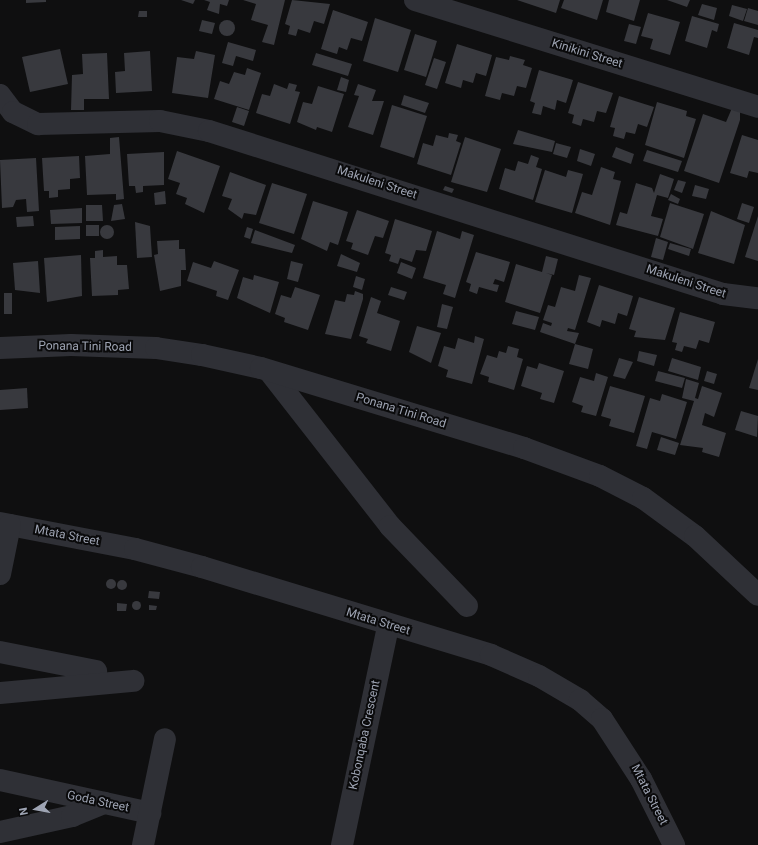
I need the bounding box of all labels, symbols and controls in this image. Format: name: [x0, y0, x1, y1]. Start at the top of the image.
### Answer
street label: Kinikini Street: [550, 36, 624, 72]
street label: Makuleni Street: [335, 163, 419, 203]
street label: Makuleni Street: [644, 262, 728, 302]
street label: Ponana Tini Road: [38, 339, 132, 355]
street label: Ponana Tini Road: [354, 390, 448, 432]
street label: Mtata Street: [33, 523, 101, 549]
street label: Mtata Street: [344, 605, 412, 639]
street label: Kobonqaba Crescent: [346, 679, 384, 791]
street label: Mtata Street: [628, 762, 670, 828]
street label: Goda Street: [66, 788, 130, 816]
north arrow: [16, 789, 56, 829]
text: N: [17, 806, 31, 816]

